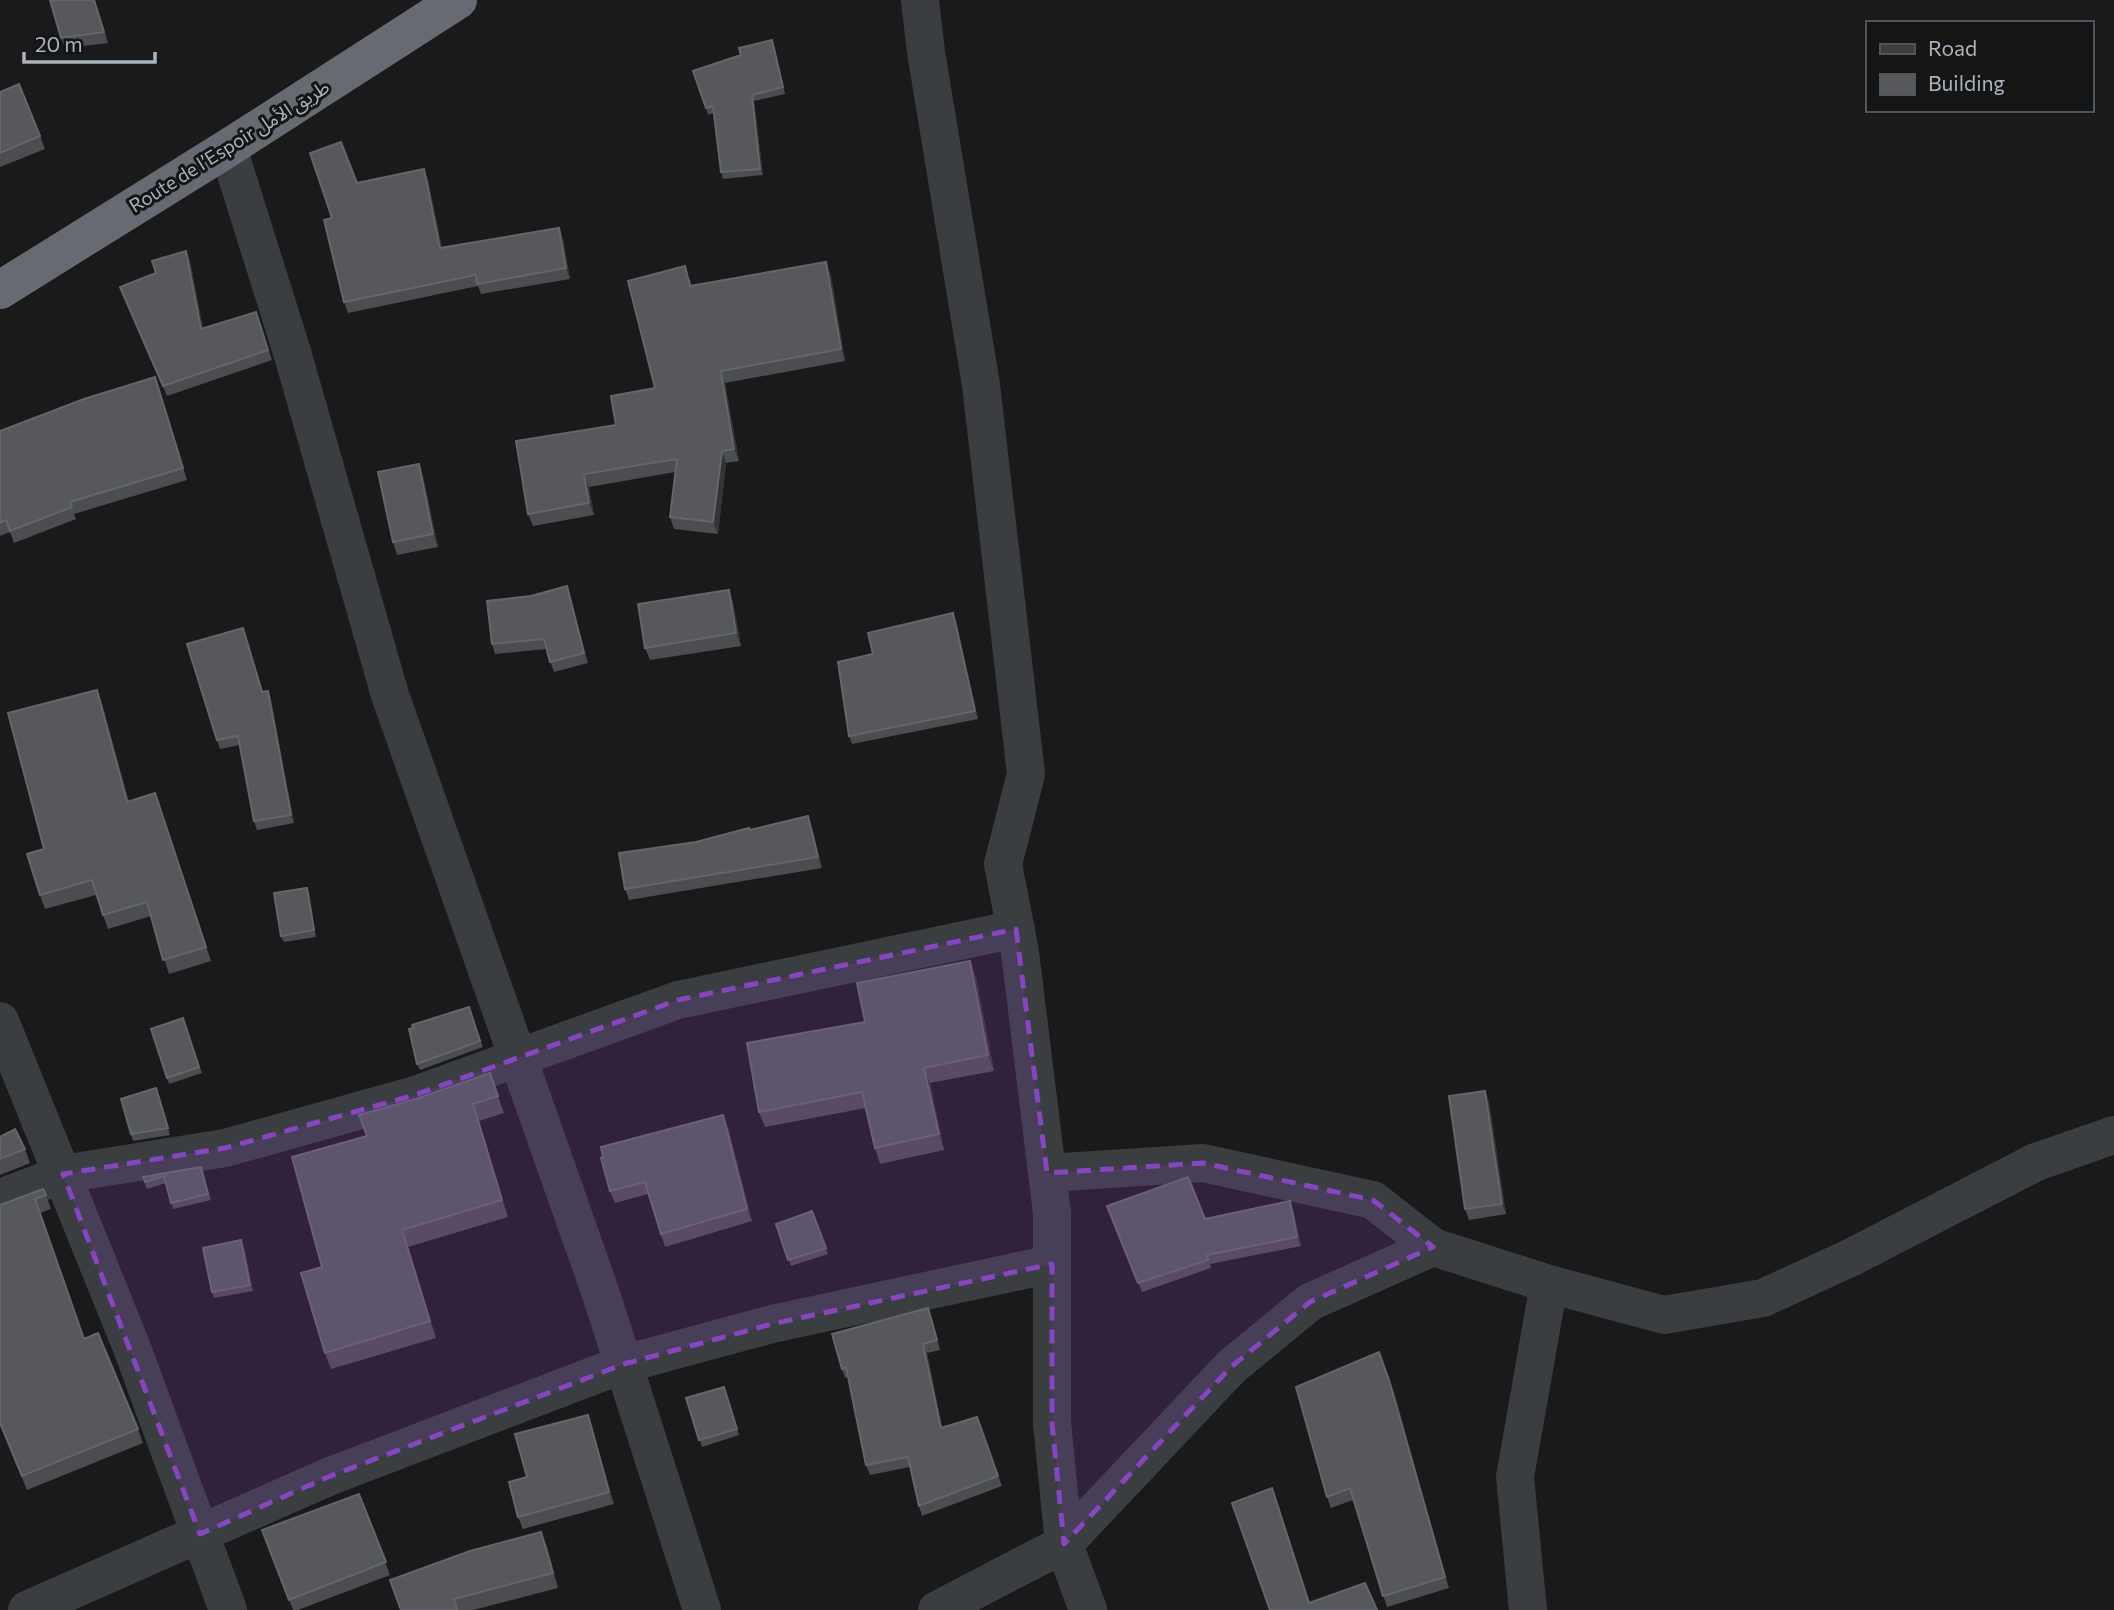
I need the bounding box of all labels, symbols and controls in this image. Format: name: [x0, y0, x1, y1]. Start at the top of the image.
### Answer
scale bar: [24, 21, 156, 65]
legend: [1866, 21, 2093, 112]
text: 20 m: [35, 31, 83, 56]
text: Road: [1928, 35, 1977, 60]
text: Building: [1928, 70, 2005, 95]
street label: Route de l’Espoir طريق الأمل: [124, 74, 334, 218]

